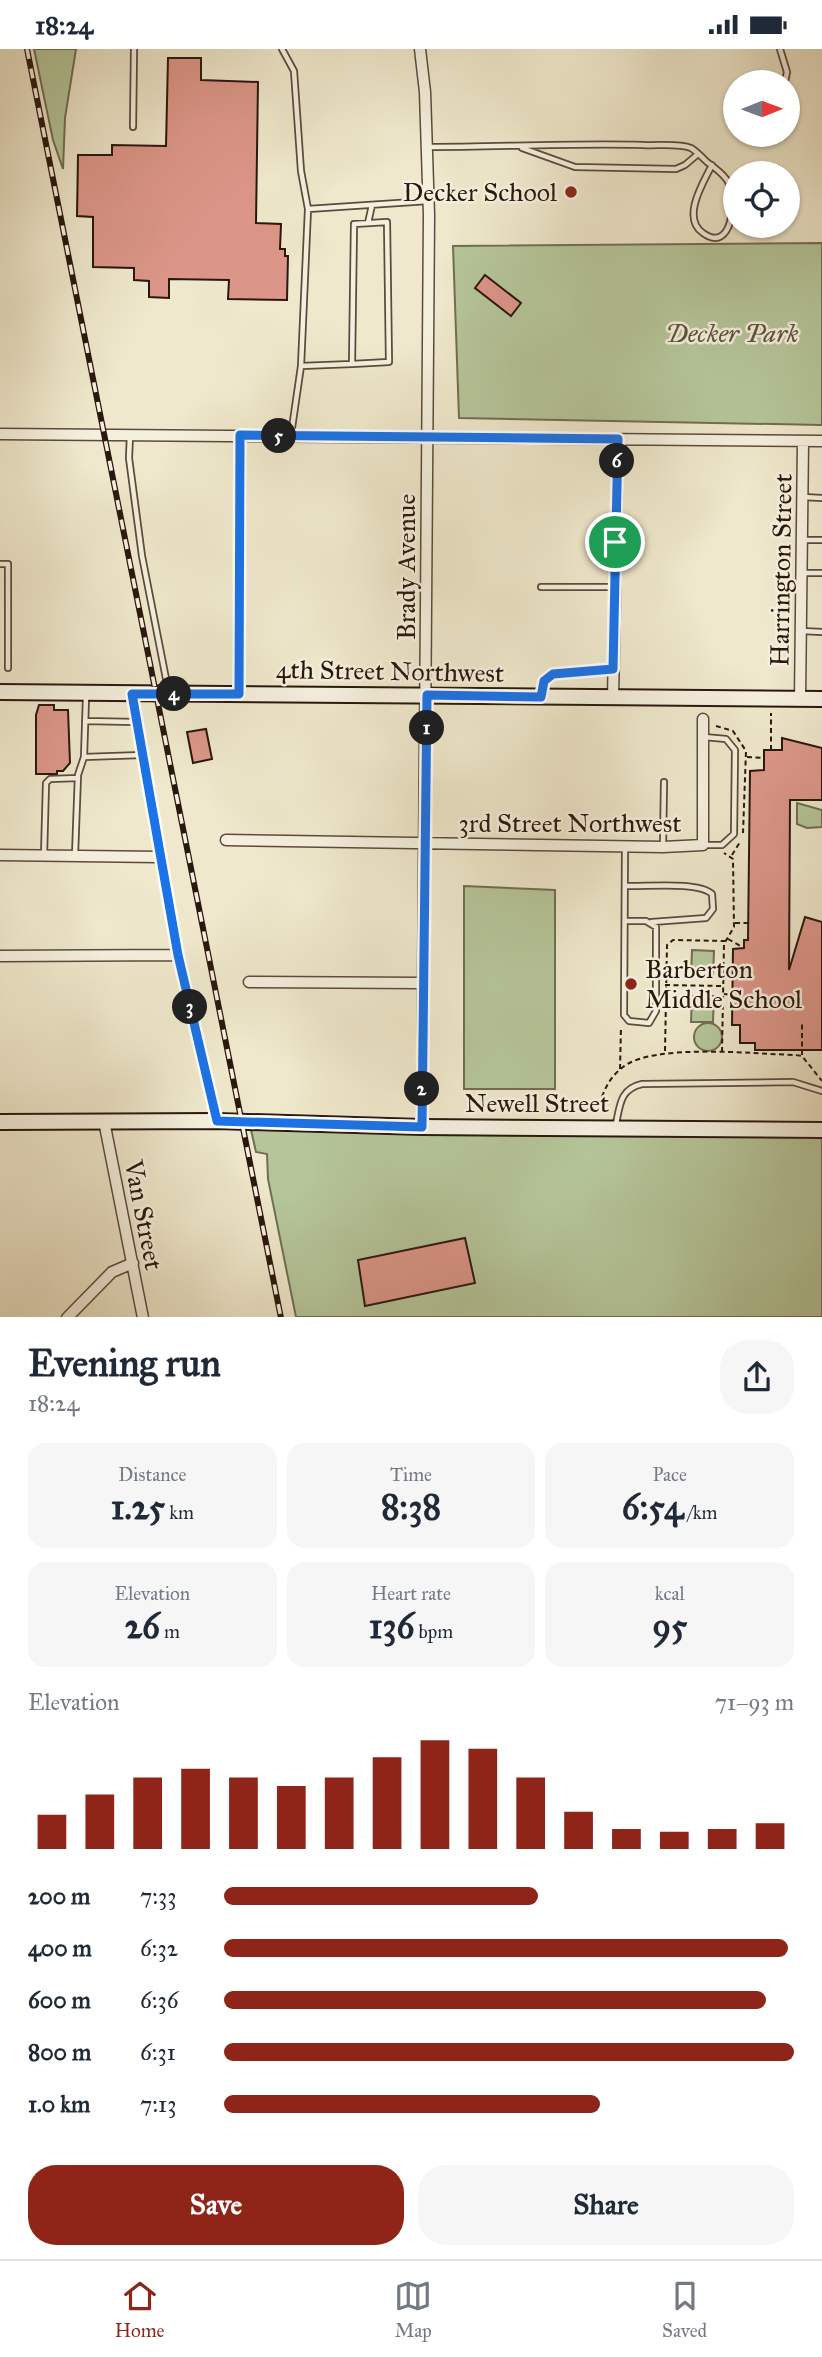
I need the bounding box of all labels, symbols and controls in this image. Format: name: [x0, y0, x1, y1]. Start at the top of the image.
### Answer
text: 18:24: [35, 9, 93, 41]
north arrow: [723, 70, 800, 147]
map controls: [723, 70, 800, 238]
button: locate: [723, 161, 800, 238]
place label: Decker School: [403, 176, 557, 208]
marker: Decker School: [563, 184, 579, 200]
park label: Decker Park: [665, 317, 799, 349]
pin: 5: [262, 419, 296, 453]
text: 5: [274, 424, 283, 447]
pin: 6: [600, 443, 634, 479]
text: 6: [612, 449, 621, 472]
street label: Harrington Street: [763, 473, 799, 667]
street label: Brady Avenue: [390, 494, 422, 640]
pin: [585, 512, 645, 572]
icon: arrive: [596, 523, 634, 561]
street label: 4th Street Northwest: [276, 653, 504, 689]
pin: 4: [156, 677, 192, 711]
text: 4: [168, 682, 179, 705]
pin: 1: [410, 711, 444, 745]
text: 1: [423, 716, 430, 739]
street label: 3rd Street Northwest: [458, 807, 682, 839]
place label: Barberton Middle School: [645, 953, 802, 1015]
marker: Barberton Middle School: [623, 976, 639, 992]
pin: 3: [172, 989, 208, 1025]
text: 3: [186, 995, 193, 1018]
pin: 2: [404, 1072, 440, 1107]
text: 2: [417, 1077, 426, 1100]
street label: Newell Street: [465, 1087, 609, 1119]
street label: Van Street: [117, 1156, 170, 1273]
text: Evening run: [28, 1340, 221, 1386]
button: share: [720, 1340, 794, 1414]
text: 18:24: [28, 1389, 79, 1417]
text: Distance: [118, 1463, 186, 1486]
text: Time: [390, 1463, 432, 1486]
text: Pace: [652, 1463, 687, 1486]
text: 1.25: [111, 1486, 165, 1529]
text: 8:38: [381, 1486, 441, 1529]
text: 6:54: [622, 1486, 683, 1529]
text: km: [165, 1501, 194, 1524]
text: /km: [683, 1501, 717, 1524]
text: Elevation: [115, 1582, 190, 1605]
text: Heart rate: [371, 1582, 451, 1605]
text: kcal: [655, 1582, 685, 1605]
text: 26: [125, 1605, 160, 1648]
text: 136: [369, 1605, 415, 1648]
text: 95: [652, 1605, 687, 1648]
text: m: [160, 1620, 180, 1643]
text: bpm: [415, 1620, 453, 1643]
text: Elevation: [28, 1688, 119, 1716]
text: 71–93 m: [715, 1688, 794, 1716]
text: 200 m: [28, 1882, 90, 1910]
text: 7:33: [140, 1882, 176, 1910]
text: 400 m: [28, 1934, 92, 1962]
text: 6:32: [140, 1934, 178, 1962]
text: 600 m: [28, 1986, 91, 2014]
text: 6:36: [140, 1986, 179, 2014]
text: 800 m: [28, 2038, 91, 2066]
text: 6:31: [140, 2038, 176, 2066]
text: 1.0 km: [28, 2090, 90, 2118]
text: 7:13: [140, 2090, 176, 2118]
button: Save: [28, 2165, 404, 2245]
button: Share: [418, 2165, 794, 2245]
tab: Home: [115, 2277, 165, 2342]
tab: Map: [394, 2277, 432, 2342]
tab: Saved: [662, 2277, 707, 2342]

